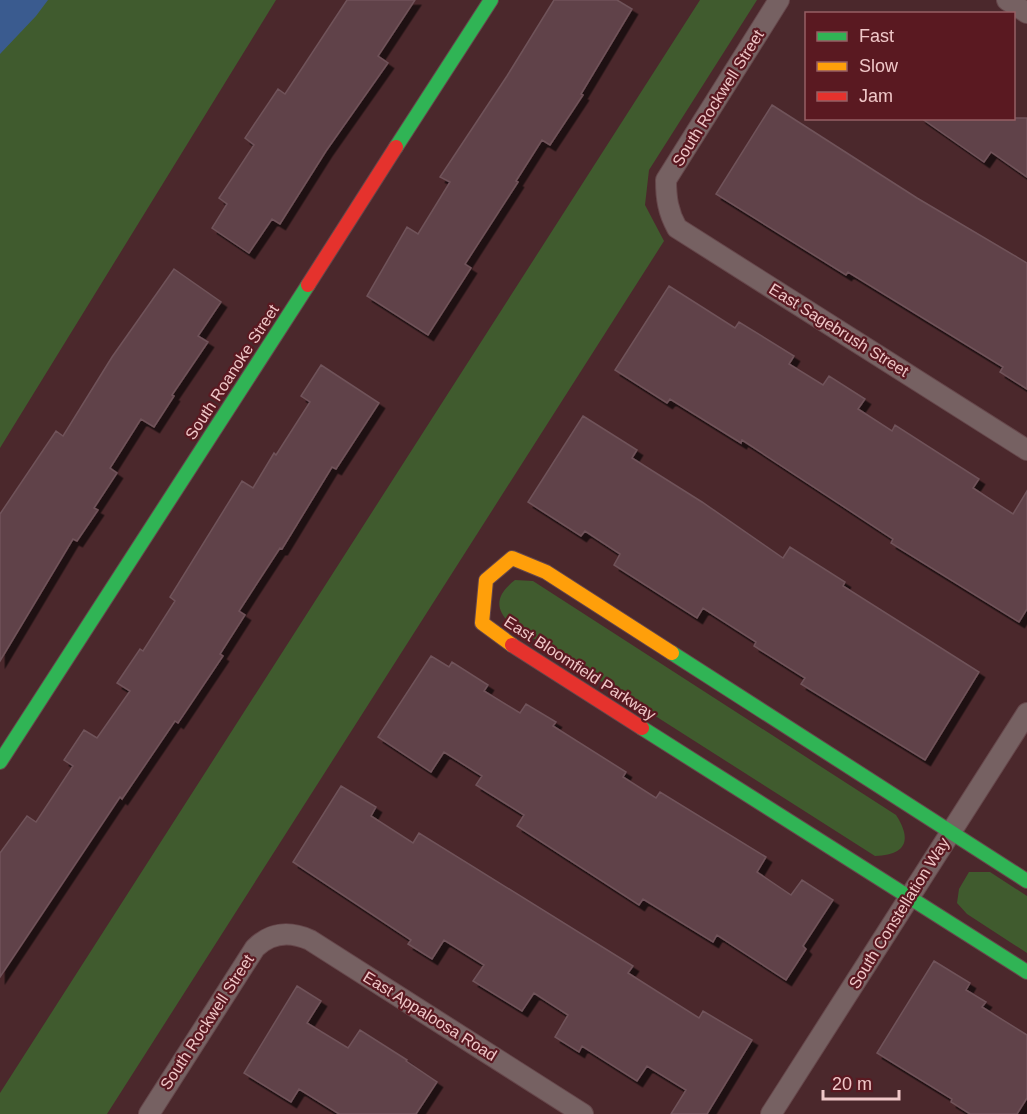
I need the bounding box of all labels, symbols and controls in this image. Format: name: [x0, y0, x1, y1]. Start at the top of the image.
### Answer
legend: [805, 12, 1015, 120]
street label: South Rockwell Street: [669, 26, 767, 169]
text: Fast: [859, 26, 894, 46]
text: Slow: [859, 56, 899, 76]
text: Jam: [859, 86, 893, 106]
street label: East Sagebrush Street: [766, 280, 912, 380]
street label: South Roanoke Street: [182, 301, 282, 443]
street label: East Bloomfield Parkway: [501, 613, 659, 723]
street label: South Constellation Way: [846, 834, 952, 992]
street label: South Rockwell Street: [157, 951, 257, 1093]
street label: East Appaloosa Road: [360, 968, 500, 1064]
scale bar: [823, 1063, 900, 1101]
text: 20 m: [832, 1074, 872, 1094]

